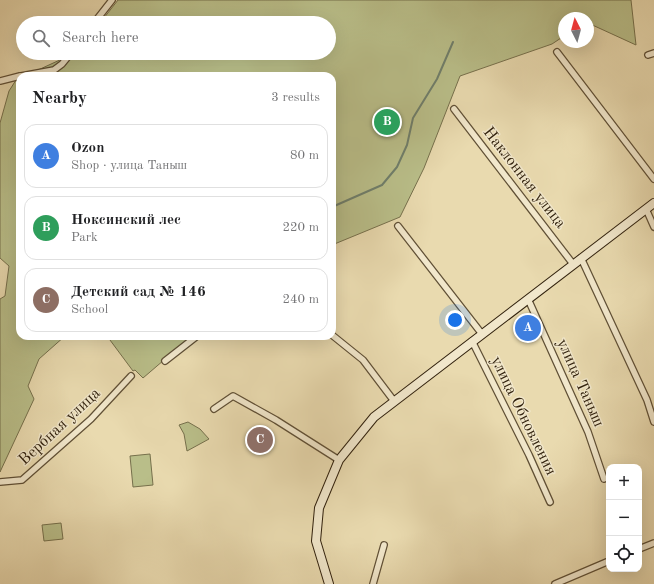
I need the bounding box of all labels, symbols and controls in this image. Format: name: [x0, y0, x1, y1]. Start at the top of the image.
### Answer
north arrow: [558, 12, 594, 48]
search box: [16, 16, 336, 60]
icon: search: [30, 27, 52, 49]
text: Search here: [62, 31, 139, 46]
text: Nearby: [32, 90, 87, 107]
text: 3 results: [271, 91, 320, 104]
pin: B: [374, 107, 400, 137]
street label: Наклонная улица: [480, 124, 568, 232]
text: Ozon: [71, 141, 104, 156]
text: A: [41, 149, 51, 162]
text: 80 m: [290, 149, 319, 162]
text: Shop · улица Таныш: [71, 159, 187, 172]
text: Ноксинский лес: [71, 213, 181, 228]
text: B: [41, 221, 51, 234]
text: 220 m: [282, 221, 319, 234]
text: Park: [71, 231, 98, 244]
text: Детский сад № 146: [71, 285, 206, 300]
text: C: [42, 293, 50, 306]
text: 240 m: [282, 293, 319, 306]
text: School: [71, 303, 108, 316]
your location: [445, 310, 465, 330]
pin: A: [515, 313, 541, 343]
street label: улица Таныш: [553, 337, 607, 429]
street label: улица Обновления: [487, 354, 559, 478]
street label: Вербная улица: [16, 385, 104, 469]
pin: C: [247, 425, 273, 455]
map controls: [606, 464, 642, 572]
button: +: [606, 464, 642, 500]
button: −: [606, 500, 642, 536]
button: locate: [606, 536, 642, 572]

